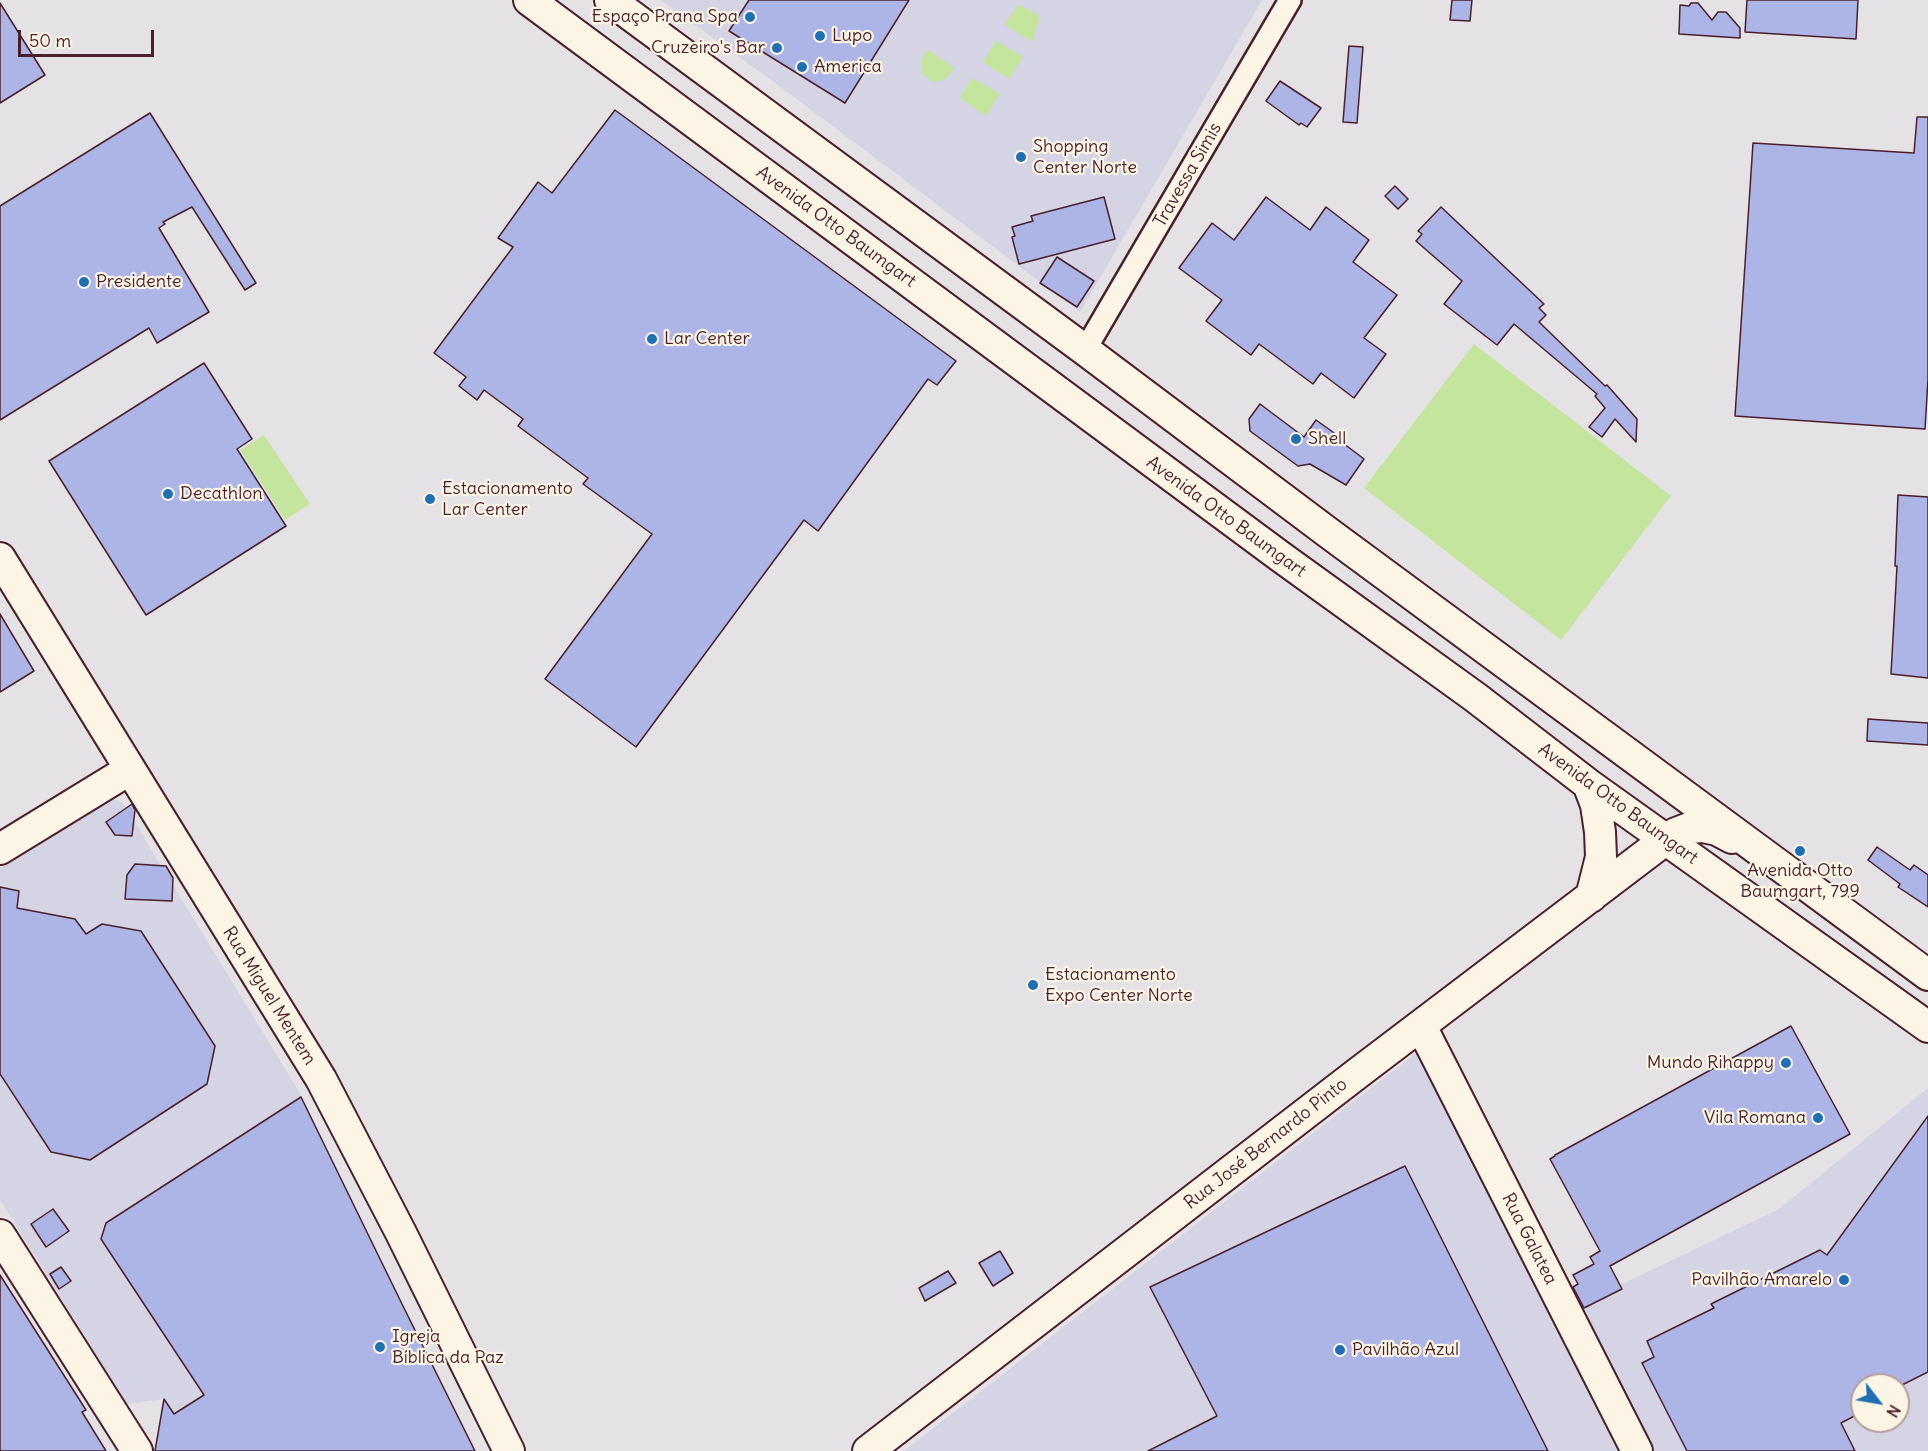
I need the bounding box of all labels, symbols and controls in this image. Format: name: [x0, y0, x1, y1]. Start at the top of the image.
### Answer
place label: Espaço Prana Spa: [592, 6, 738, 28]
marker: Espaço Prana Spa: [743, 10, 757, 24]
scale bar: [21, 18, 158, 56]
place label: Lupo: [832, 25, 872, 47]
text: 50 m: [29, 29, 71, 52]
marker: Lupo: [813, 29, 827, 43]
place label: Cruzeiro's Bar: [651, 37, 765, 59]
marker: Cruzeiro's Bar: [770, 41, 784, 55]
place label: America: [814, 56, 882, 78]
marker: America: [795, 60, 809, 74]
street label: Travessa Simis: [1149, 119, 1227, 231]
place label: Shopping Center Norte: [1033, 136, 1137, 178]
marker: Shopping Center Norte: [1014, 150, 1028, 164]
street label: Avenida Otto Baumgart: [752, 162, 920, 292]
place label: Presidente: [96, 271, 182, 293]
marker: Presidente: [77, 275, 91, 289]
place label: Lar Center: [664, 328, 750, 350]
marker: Lar Center: [645, 332, 659, 346]
place label: Shell: [1308, 428, 1346, 450]
marker: Shell: [1289, 432, 1303, 446]
street label: Avenida Otto Baumgart: [1142, 452, 1310, 582]
place label: Estacionamento Lar Center: [442, 478, 573, 520]
place label: Decathlon: [180, 483, 263, 505]
marker: Decathlon: [161, 487, 175, 501]
marker: Estacionamento Lar Center: [423, 492, 437, 506]
street label: Avenida Otto Baumgart: [1534, 739, 1702, 869]
marker: Avenida Otto Baumgart, 799: [1793, 844, 1807, 858]
place label: Avenida Otto Baumgart, 799: [1740, 860, 1860, 902]
street label: Rua Miguel Mentem: [218, 923, 320, 1069]
place label: Estacionamento Expo Center Norte: [1045, 964, 1193, 1006]
marker: Estacionamento Expo Center Norte: [1026, 978, 1040, 992]
place label: Mundo Rihappy: [1647, 1052, 1774, 1074]
marker: Mundo Rihappy: [1779, 1056, 1793, 1070]
street label: Rua José Bernardo Pinto: [1180, 1074, 1352, 1214]
place label: Vila Romana: [1704, 1107, 1806, 1129]
marker: Vila Romana: [1811, 1111, 1825, 1125]
street label: Rua Galatea: [1497, 1190, 1561, 1288]
place label: Pavilhão Amarelo: [1691, 1269, 1832, 1291]
marker: Pavilhão Amarelo: [1837, 1273, 1851, 1287]
place label: Igreja Bíblica da Paz: [392, 1326, 504, 1368]
place label: Pavilhão Azul: [1352, 1339, 1459, 1361]
marker: Igreja Bíblica da Paz: [373, 1340, 387, 1354]
marker: Pavilhão Azul: [1333, 1343, 1347, 1357]
north arrow: [1850, 1373, 1910, 1433]
text: N: [1882, 1401, 1905, 1421]

